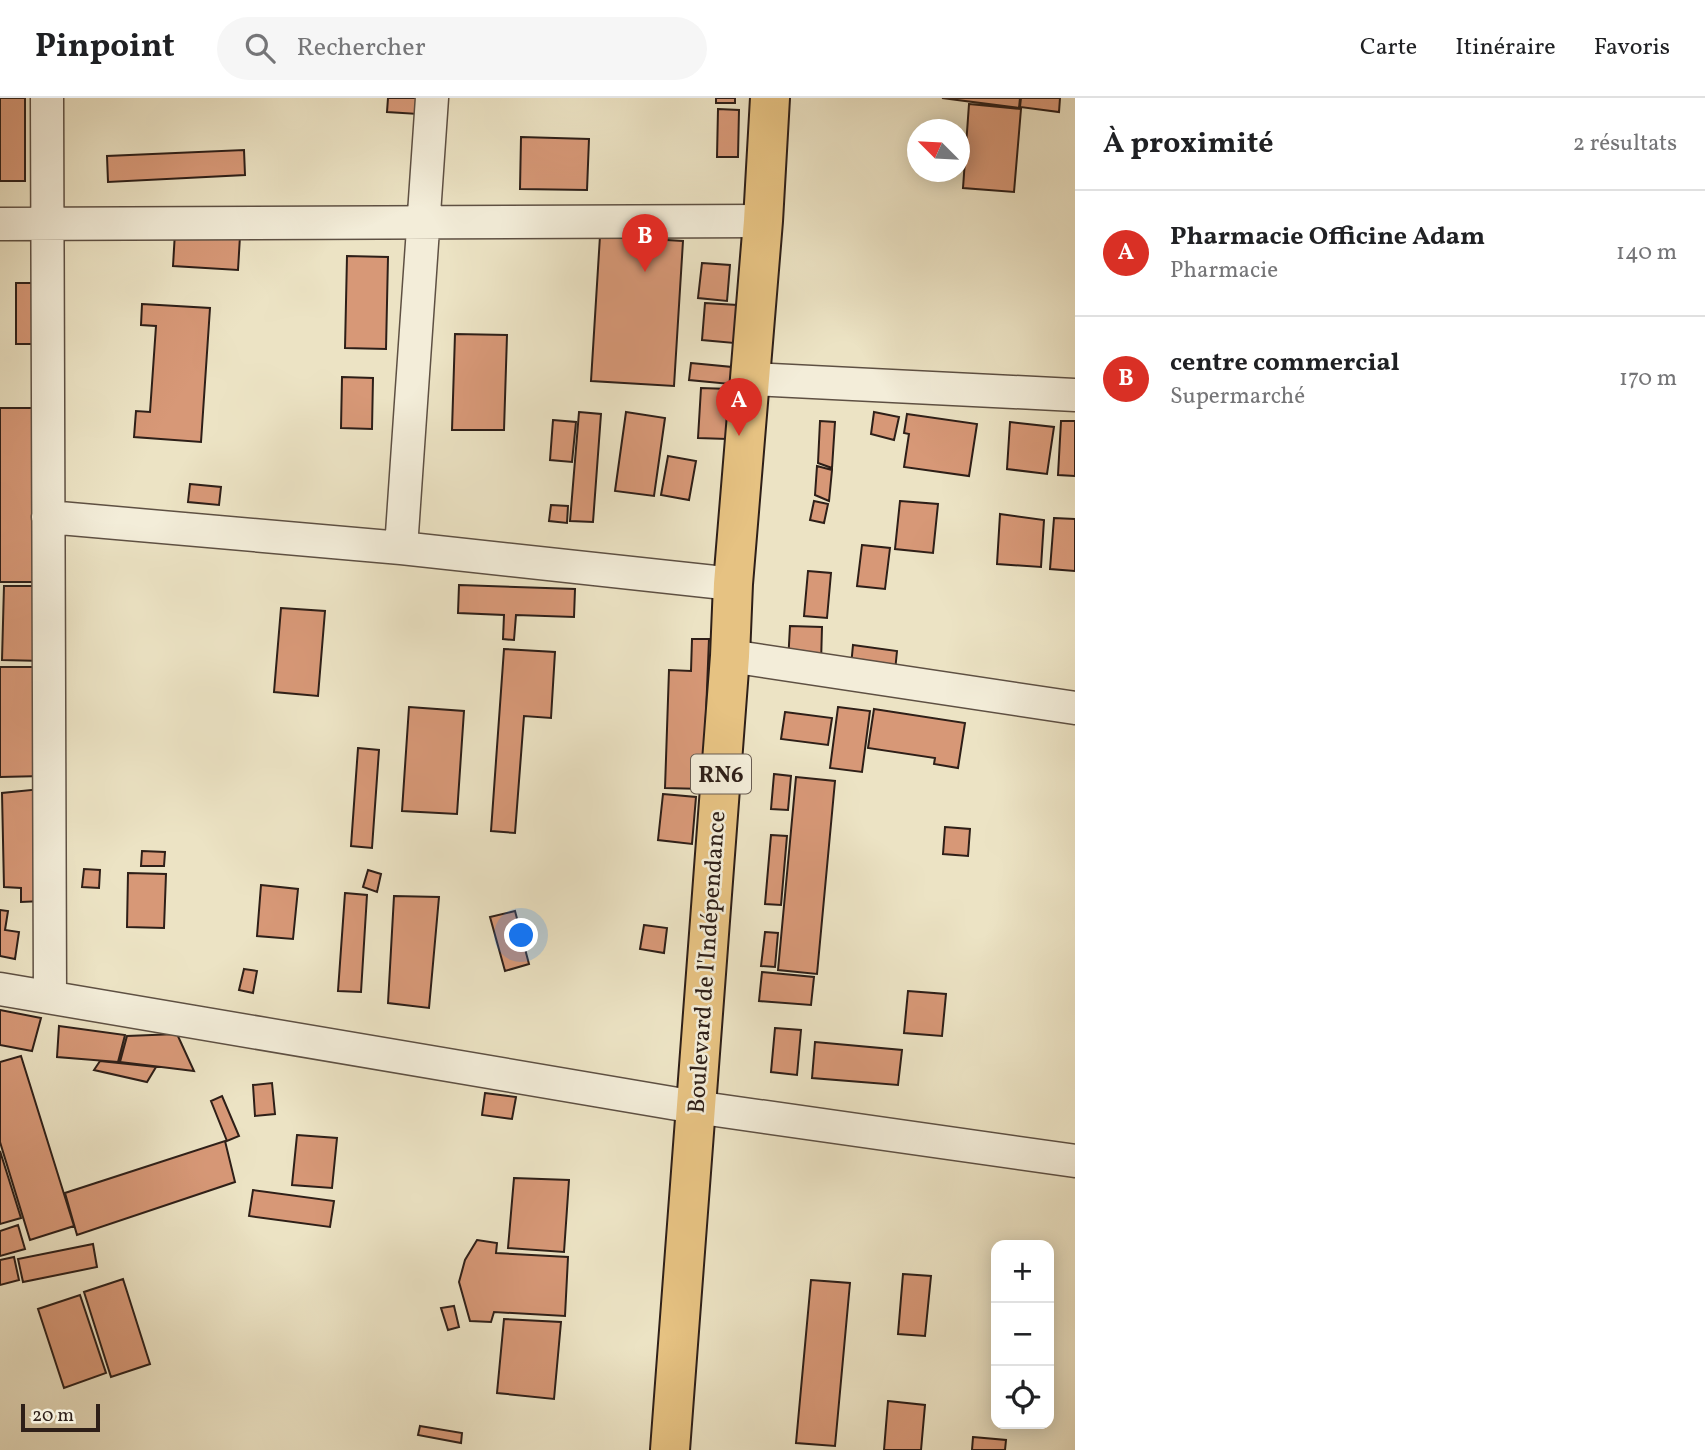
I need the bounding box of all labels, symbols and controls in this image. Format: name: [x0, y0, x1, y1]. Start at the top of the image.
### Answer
search box: [217, 17, 707, 80]
text: Pinpoint: [35, 25, 175, 71]
icon: search: [241, 29, 279, 67]
text: Rechercher: [297, 30, 426, 66]
text: Carte: [1360, 31, 1417, 65]
text: Itinéraire: [1455, 31, 1556, 65]
text: Favoris: [1594, 31, 1670, 65]
north arrow: [907, 119, 970, 182]
text: À proximité: [1103, 123, 1274, 165]
text: 2 résultats: [1573, 128, 1677, 160]
pin: B: [622, 214, 668, 272]
text: Pharmacie Officine Adam: [1170, 219, 1485, 255]
text: A: [1118, 237, 1134, 269]
text: 140 m: [1616, 237, 1677, 269]
text: Pharmacie: [1170, 255, 1278, 287]
text: centre commercial: [1170, 345, 1400, 381]
text: B: [1118, 363, 1134, 395]
text: 170 m: [1619, 363, 1677, 395]
pin: A: [716, 378, 762, 436]
text: Supermarché: [1170, 381, 1305, 413]
road number: RN6: [691, 754, 751, 794]
street label: Boulevard de l'Indépendance: [680, 810, 736, 1115]
your location: [504, 918, 538, 952]
map controls: [991, 1240, 1054, 1429]
button: +: [991, 1240, 1054, 1303]
button: −: [991, 1303, 1054, 1366]
button: locate: [991, 1366, 1054, 1429]
scale bar: [21, 1401, 100, 1433]
text: 20 m: [32, 1403, 74, 1429]

